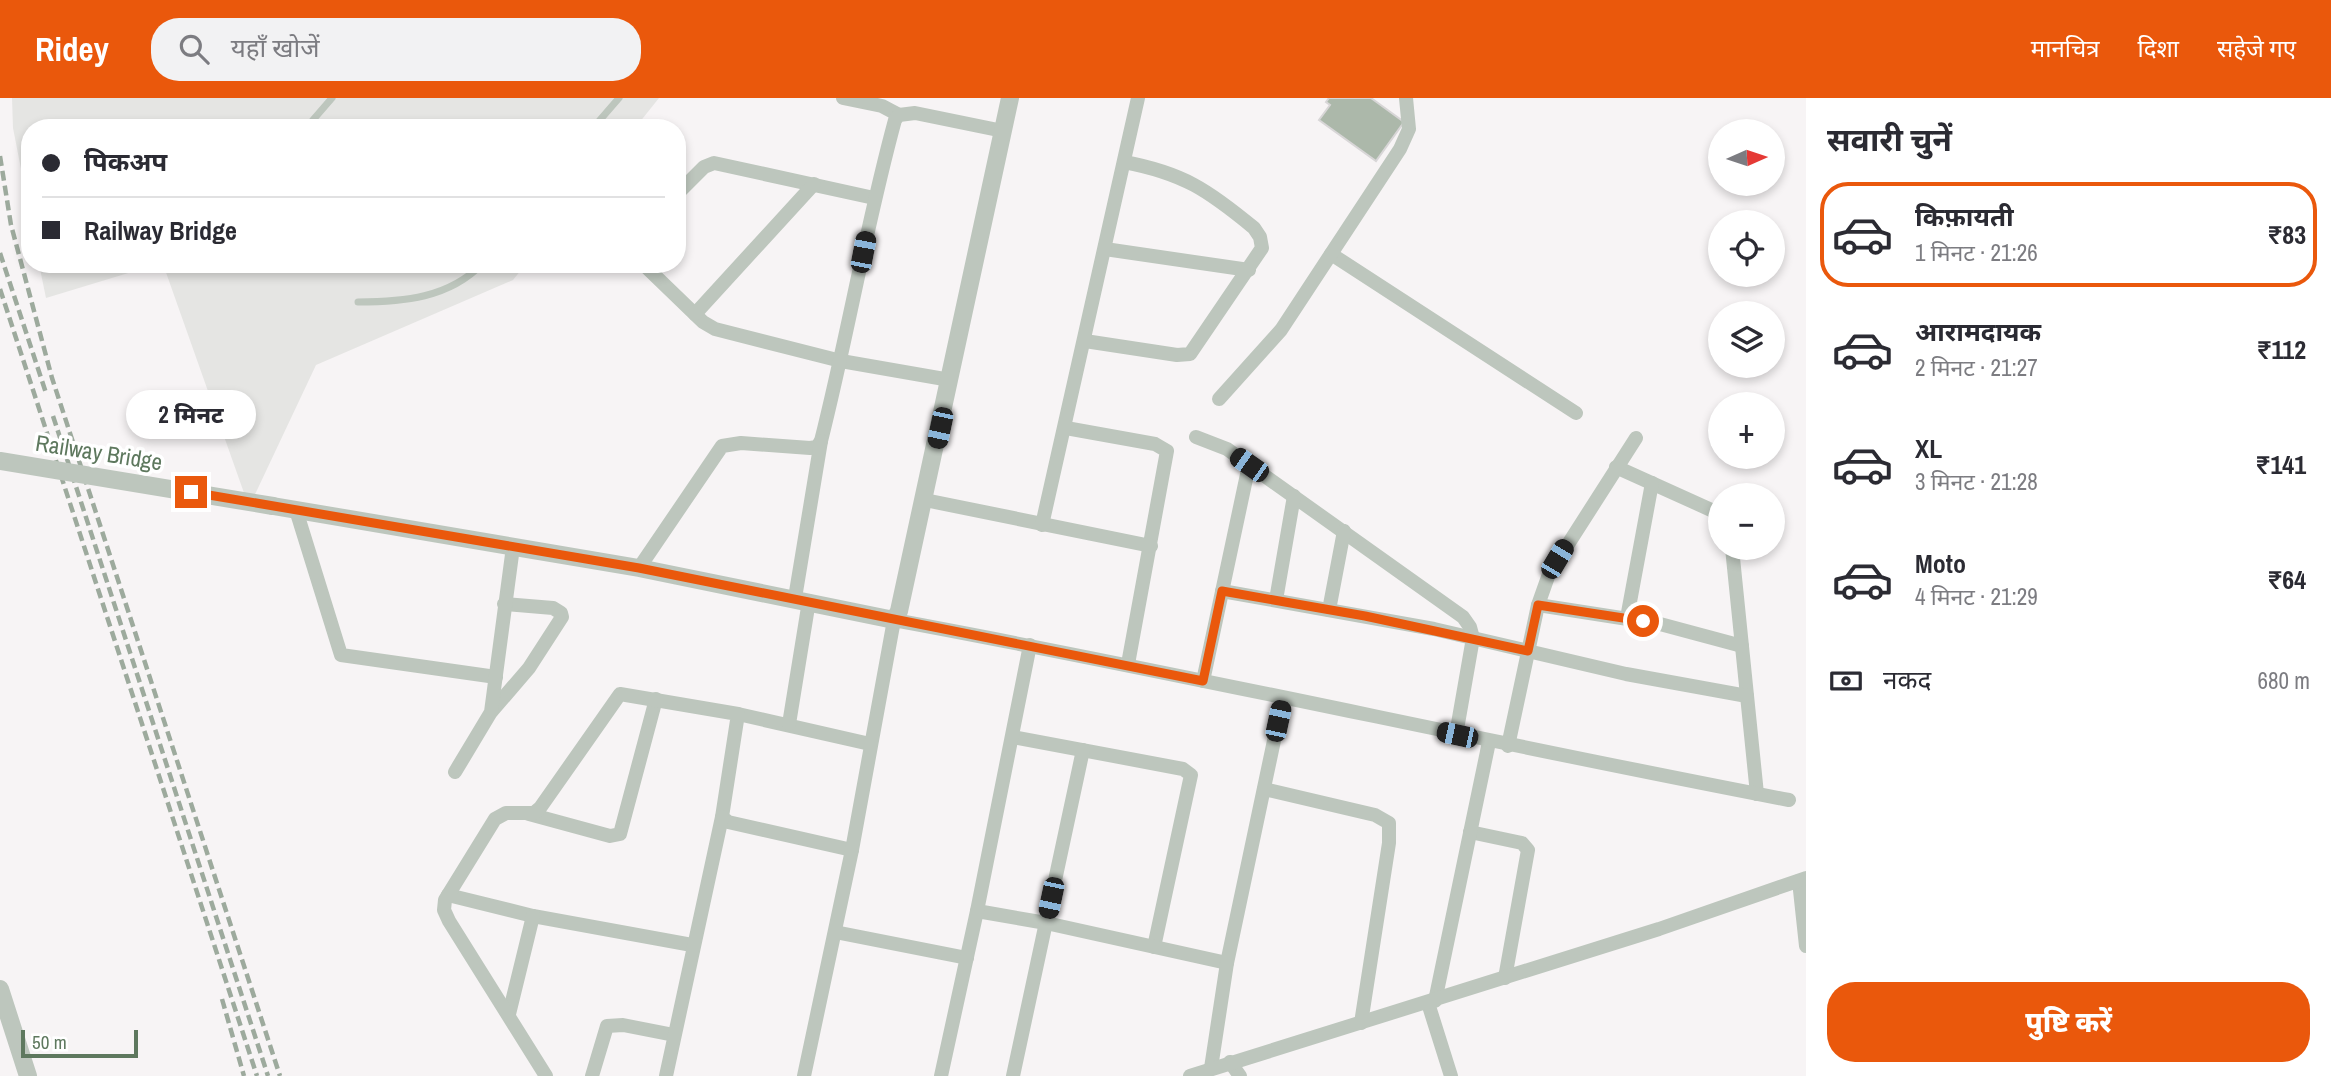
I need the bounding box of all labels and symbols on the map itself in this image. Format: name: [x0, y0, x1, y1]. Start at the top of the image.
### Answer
north arrow: [1708, 119, 1785, 196]
car: [849, 229, 878, 275]
callout: 2 मिनट: [126, 390, 256, 440]
car: [926, 405, 955, 451]
street label: Railway Bridge: [33, 427, 165, 477]
car: [1226, 444, 1273, 486]
route end: [175, 476, 207, 508]
car: [1538, 536, 1577, 582]
route start: [1627, 605, 1659, 637]
car: [1264, 698, 1293, 744]
car: [1435, 720, 1480, 750]
car: [1037, 875, 1066, 921]
scale bar: [21, 1027, 138, 1059]

